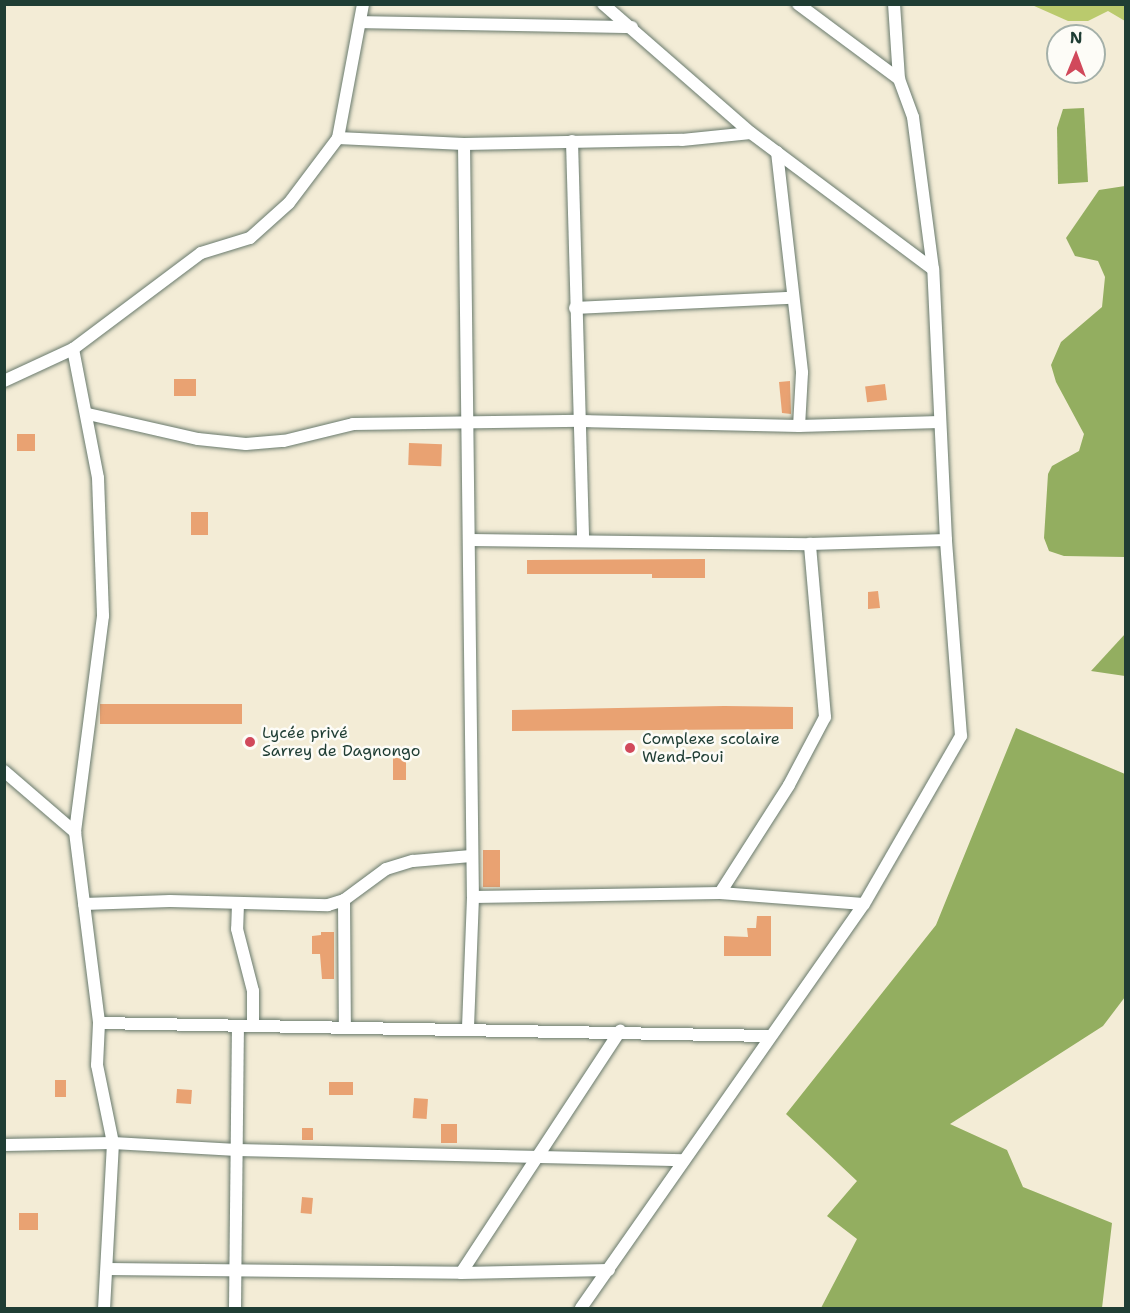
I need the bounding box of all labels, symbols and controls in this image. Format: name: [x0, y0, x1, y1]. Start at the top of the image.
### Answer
north arrow: [1046, 24, 1106, 84]
text: N: [1070, 27, 1083, 48]
place label: Lycée privé Sarrey de Dagnongo: [262, 723, 420, 761]
place label: Complexe scolaire Wend-Poui: [642, 729, 780, 767]
marker: Lycée privé Sarrey de Dagnongo: [243, 735, 257, 749]
marker: Complexe scolaire Wend-Poui: [623, 741, 637, 755]

